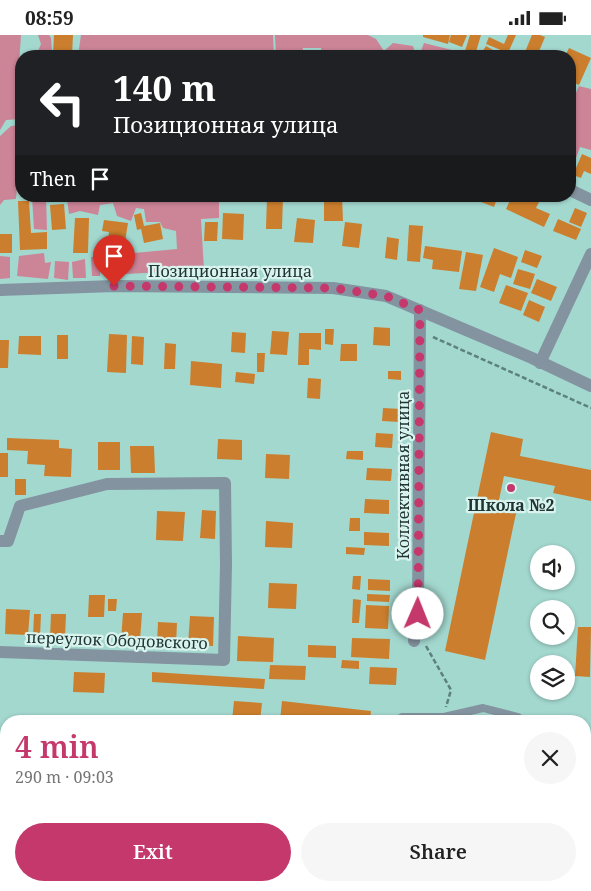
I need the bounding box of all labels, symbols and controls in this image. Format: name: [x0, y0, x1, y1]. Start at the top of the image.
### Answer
text: 08:59: [25, 5, 74, 31]
text: 140 m: [113, 64, 216, 111]
icon: left: [30, 70, 95, 135]
text: Позиционная улица: [113, 109, 339, 139]
icon: arrive: [86, 165, 114, 193]
text: Then: [30, 166, 76, 192]
pin: [93, 235, 135, 286]
icon: arrive: [100, 242, 128, 270]
street label: Позиционная улица: [148, 260, 312, 282]
street label: Коллективная улица: [392, 391, 414, 559]
marker: Школа №2: [505, 482, 517, 494]
place label: Школа №2: [468, 494, 554, 516]
map controls: [530, 545, 575, 700]
button: sound: [530, 545, 575, 590]
position arrow: [391, 587, 443, 639]
button: search: [530, 600, 575, 645]
street label: переулок Ободовского: [26, 626, 208, 654]
button: layers: [530, 655, 575, 700]
text: 4 min: [15, 726, 99, 767]
button: close: [524, 732, 576, 784]
text: 290 m · 09:03: [15, 766, 114, 788]
button: Exit: [15, 823, 291, 881]
button: Share: [301, 823, 576, 881]

